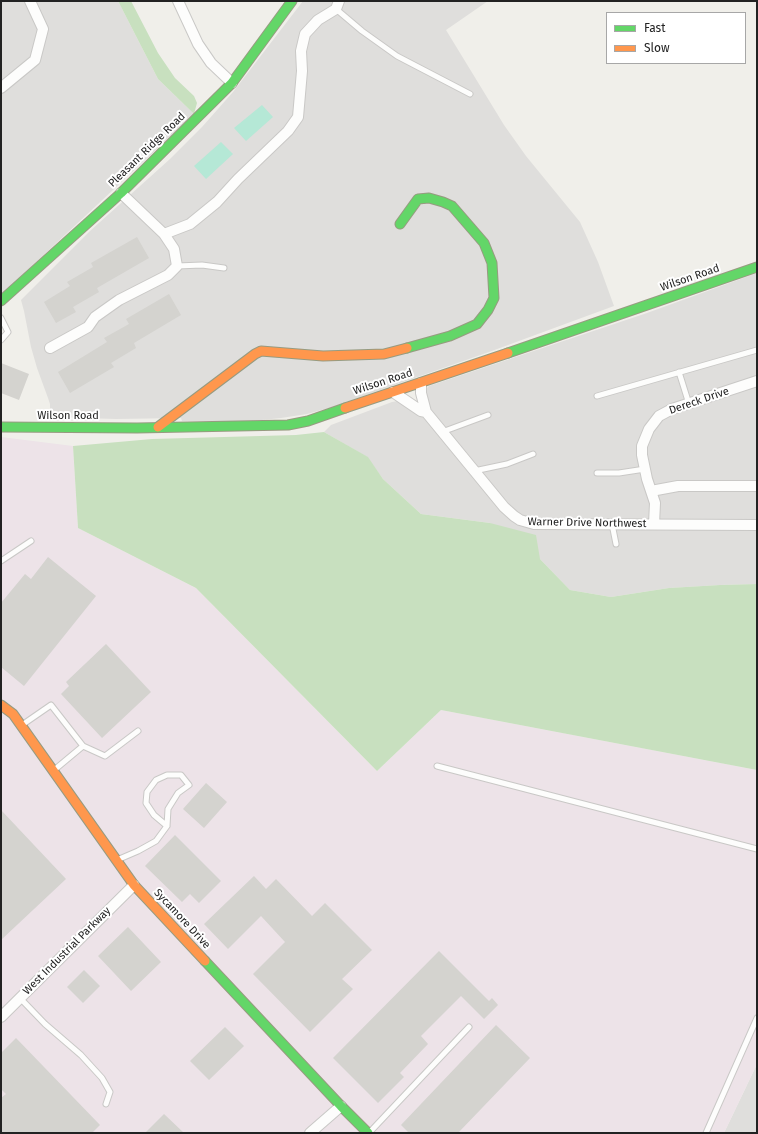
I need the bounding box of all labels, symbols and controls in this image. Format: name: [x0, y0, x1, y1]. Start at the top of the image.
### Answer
legend: [606, 12, 746, 64]
text: Fast: [644, 21, 666, 35]
text: Slow: [644, 41, 670, 55]
street label: Pleasant Ridge Road: [106, 110, 188, 190]
street label: Wilson Road: [659, 262, 721, 294]
street label: Wilson Road: [352, 366, 414, 398]
street label: Dereck Drive: [667, 385, 731, 417]
street label: Wilson Road: [37, 409, 99, 423]
street label: Warner Drive Northwest: [527, 515, 647, 531]
street label: Sycamore Drive: [151, 886, 213, 952]
street label: West Industrial Parkway: [20, 904, 114, 998]

